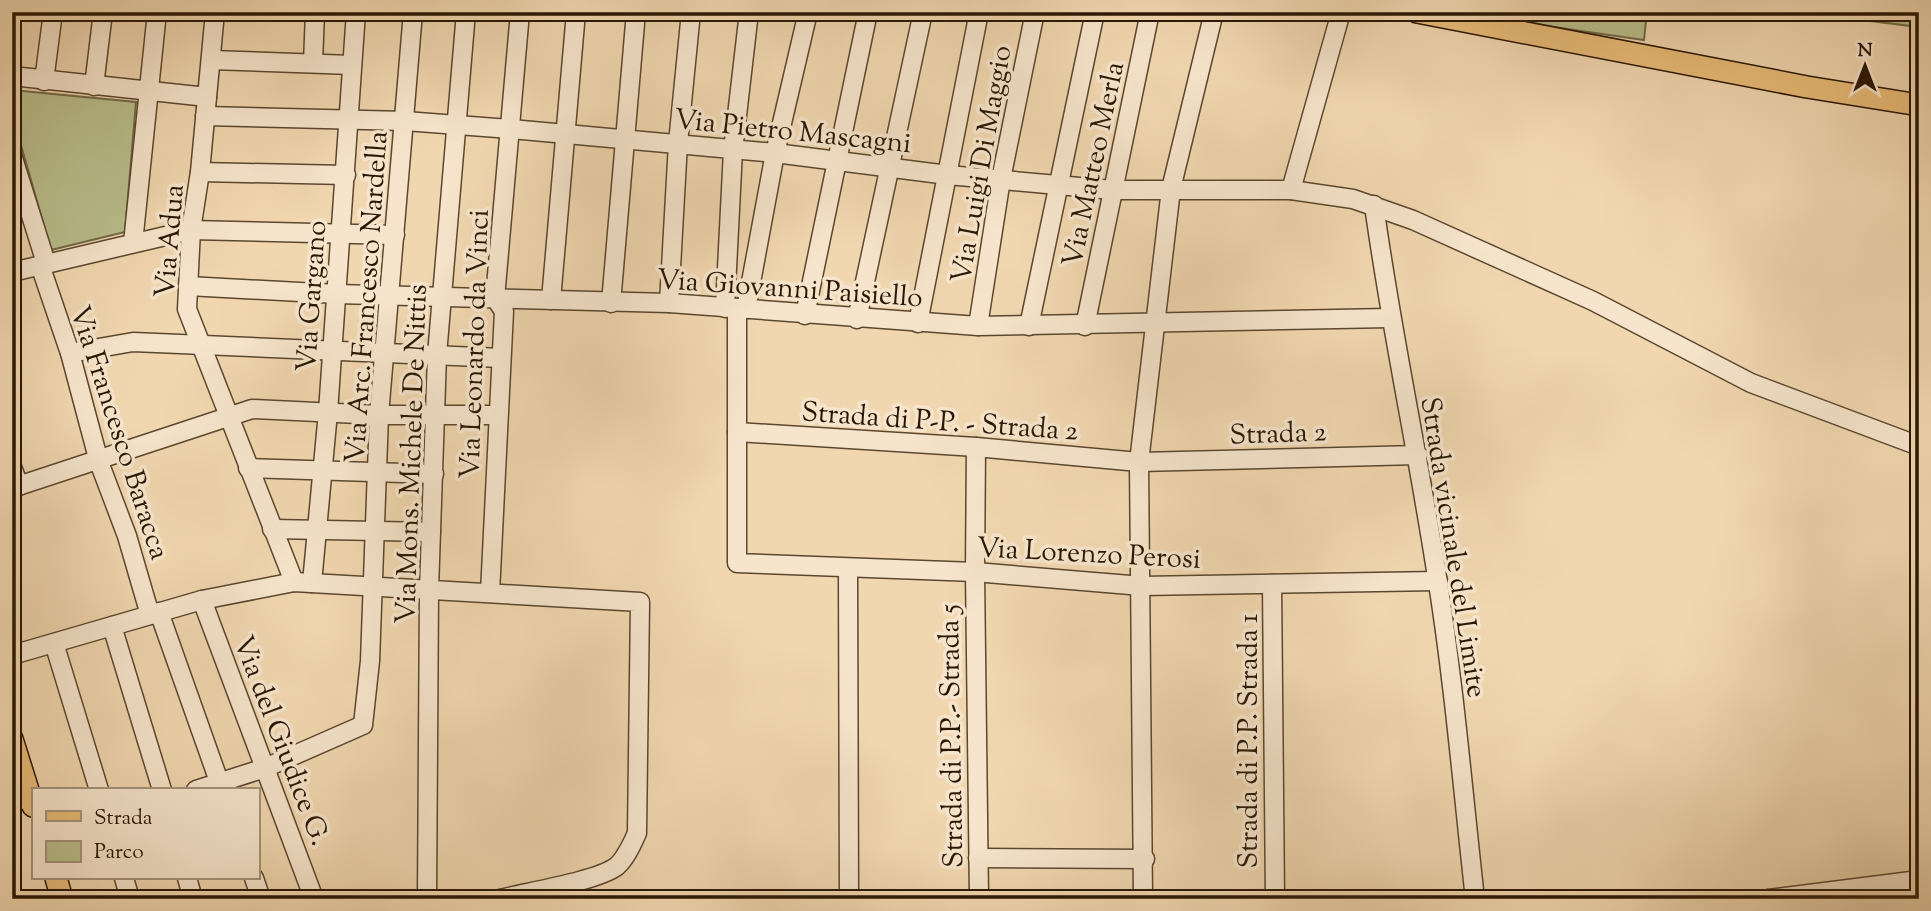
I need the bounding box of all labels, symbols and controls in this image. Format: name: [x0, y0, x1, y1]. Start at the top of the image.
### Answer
north arrow: [1829, 32, 1899, 102]
text: N: [1857, 38, 1873, 65]
street label: Via Luigi Di Maggio: [942, 42, 1024, 287]
street label: Via Matteo Merla: [1054, 58, 1136, 271]
street label: Via Pietro Mascagni: [672, 101, 913, 165]
street label: Via Arc. Francesco Nardella: [336, 130, 400, 465]
street label: Via Adua: [146, 183, 196, 300]
street label: Via Leonardo da Vinci: [451, 209, 501, 480]
street label: Via Gargano: [288, 219, 338, 373]
street label: Via Giovanni Paisiello: [656, 261, 924, 319]
street label: Via Mons. Michele De Nittis: [387, 284, 439, 625]
street label: Via Francesco Baracca: [58, 301, 178, 565]
street label: Strada di P-P. - Strada 2: [800, 393, 1079, 453]
street label: Strada vicinale del Limite: [1409, 394, 1496, 701]
street label: Strada 2: [1229, 413, 1327, 457]
street label: Via Lorenzo Perosi: [976, 529, 1202, 581]
street label: Strada di P.P.- Strada 5: [931, 603, 975, 868]
street label: Strada di P.P. Strada 1: [1230, 614, 1270, 868]
street label: Via del Giudice G.: [222, 630, 339, 852]
legend: [32, 788, 259, 880]
text: Strada: [94, 804, 153, 834]
text: Parco: [94, 838, 144, 868]

